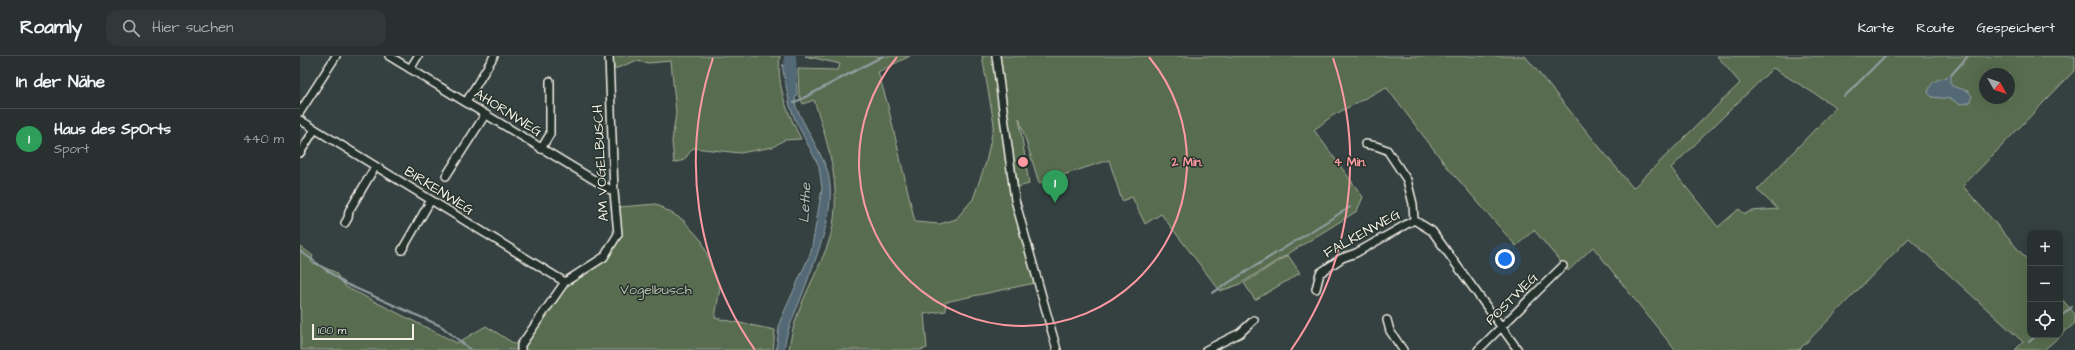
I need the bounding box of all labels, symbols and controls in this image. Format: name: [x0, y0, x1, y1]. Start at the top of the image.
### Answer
search box: [106, 10, 386, 46]
text: Roamly: [20, 14, 82, 41]
icon: search: [120, 17, 142, 39]
text: Hier suchen: [152, 17, 234, 38]
text: Karte: [1858, 18, 1894, 38]
text: Route: [1916, 18, 1954, 38]
text: Gespeichert: [1976, 18, 2055, 38]
north arrow: [1979, 68, 2015, 104]
text: In der Nähe: [16, 70, 105, 94]
street label: AHORNWEG: [470, 84, 546, 142]
street label: AM VOGELBUSCH: [588, 103, 614, 222]
text: Haus des SpOrts: [54, 119, 171, 140]
text: 1: [28, 130, 30, 148]
text: 440 m: [243, 130, 284, 148]
text: Sport: [54, 140, 89, 158]
text: 2 Min.: [1170, 154, 1203, 171]
text: 4 Min.: [1334, 154, 1367, 171]
centre of rings: [1016, 155, 1030, 169]
street label: BIRKENWEG: [400, 162, 478, 221]
pin: 1: [1042, 170, 1068, 203]
water label: Lethe: [793, 182, 817, 224]
street label: FALKENWEG: [1320, 204, 1404, 263]
map controls: [2027, 230, 2063, 338]
button: +: [2027, 230, 2063, 266]
your location: [1495, 249, 1515, 269]
button: −: [2027, 266, 2063, 302]
street label: POSTWEG: [1481, 268, 1543, 330]
park label: Vogelbusch: [620, 280, 692, 300]
button: locate: [2027, 302, 2063, 338]
scale bar: [312, 322, 414, 341]
text: 100 m: [318, 323, 346, 338]

